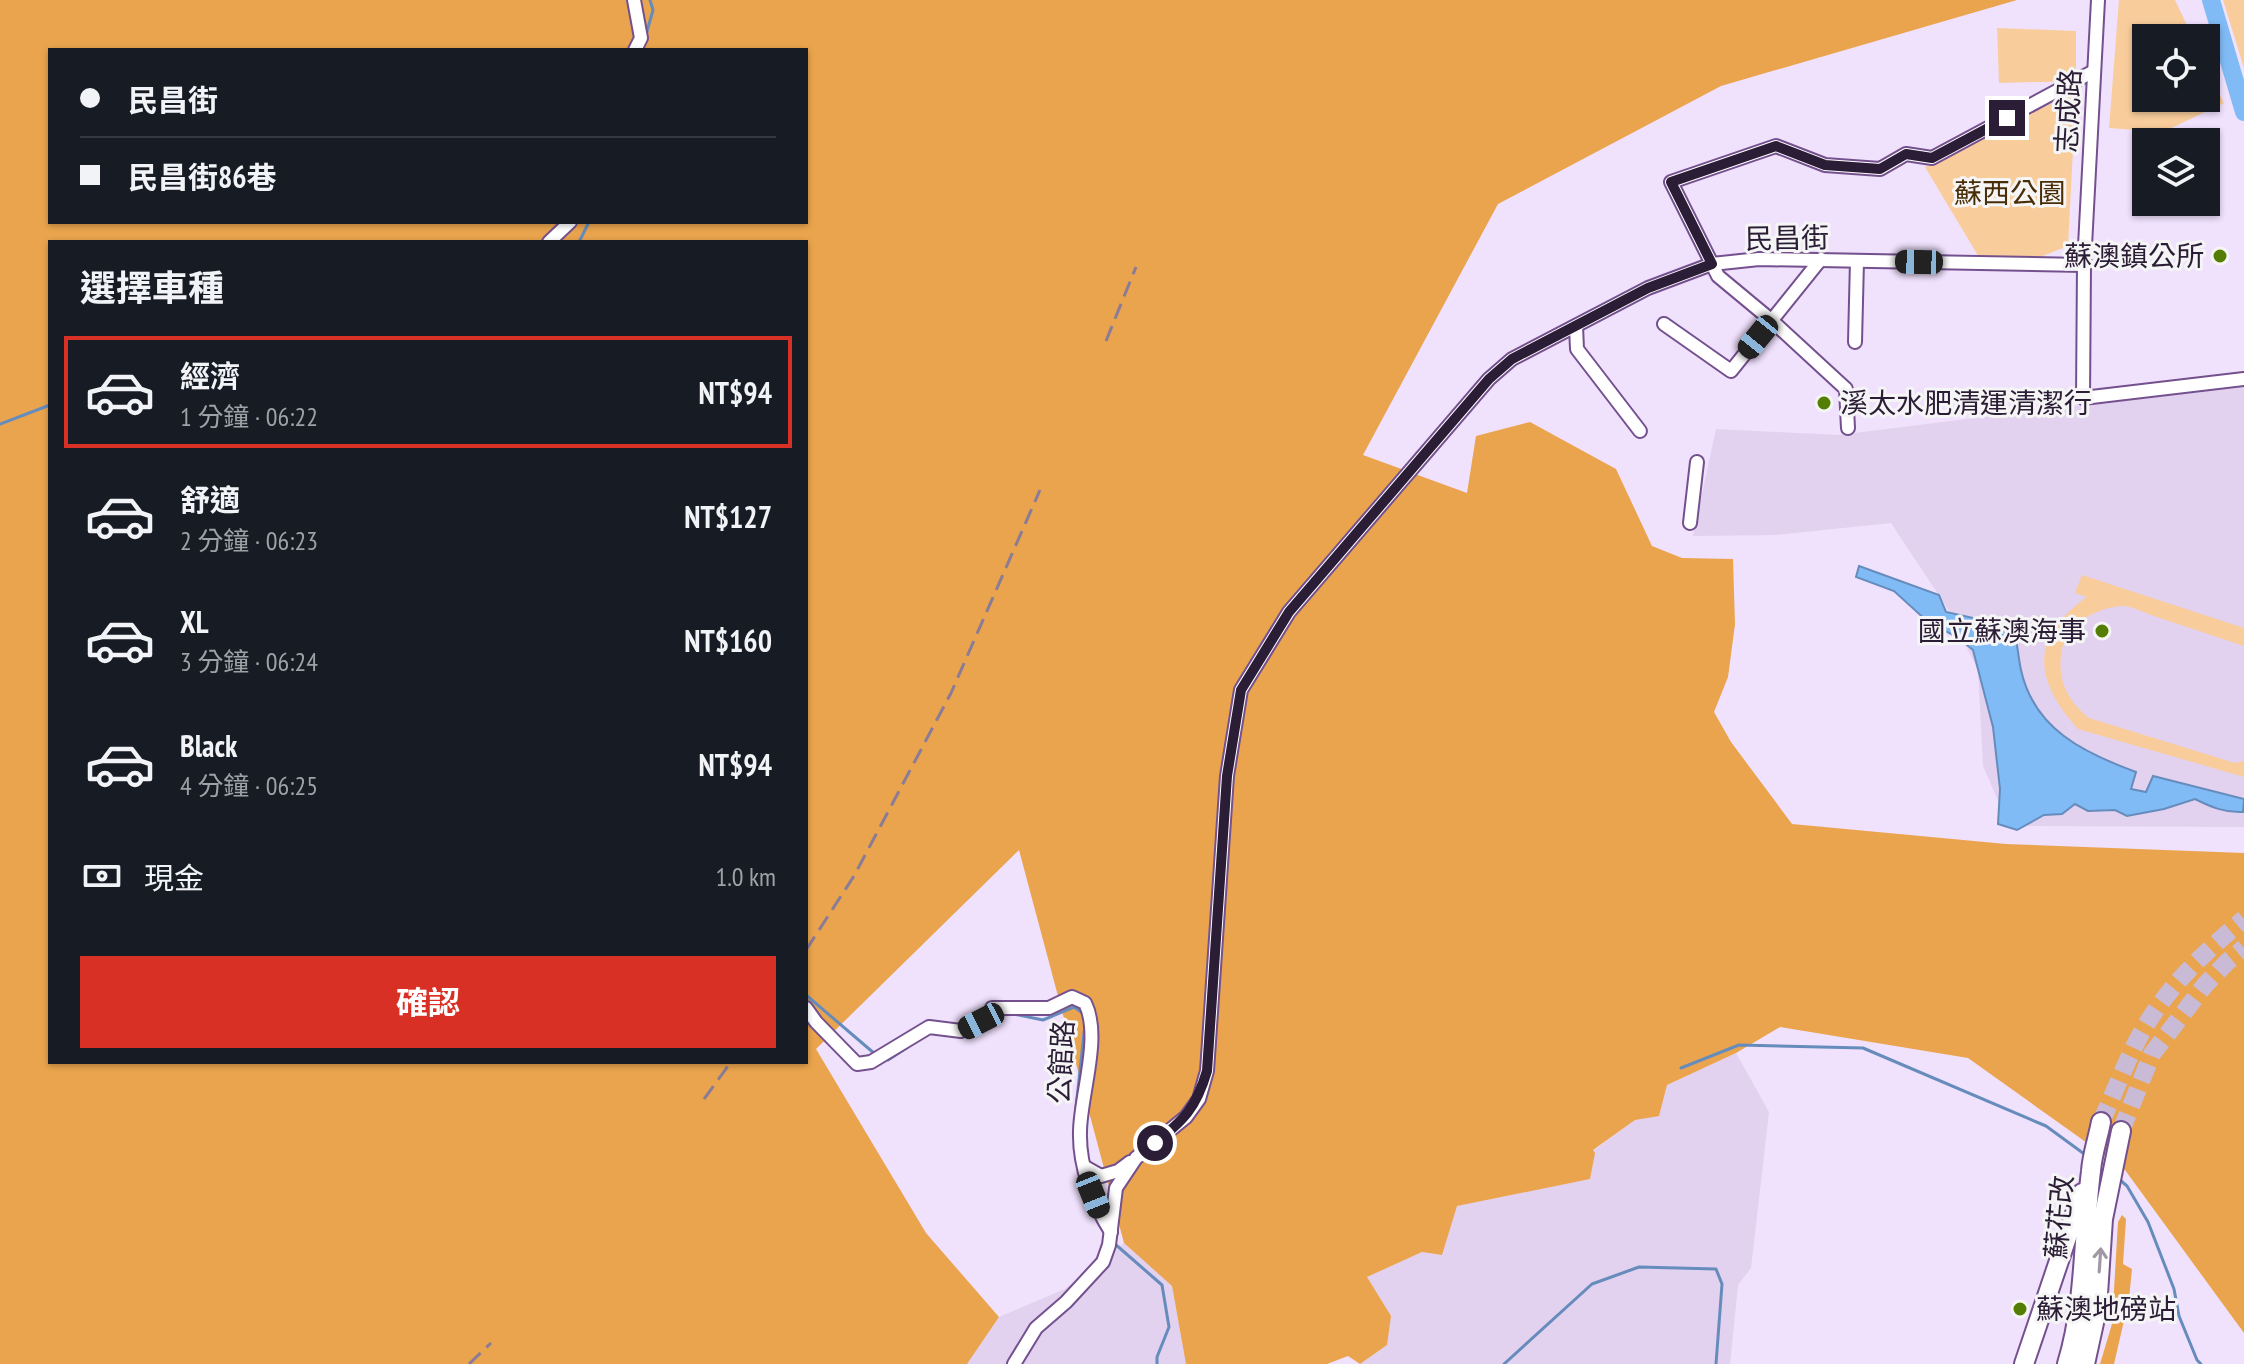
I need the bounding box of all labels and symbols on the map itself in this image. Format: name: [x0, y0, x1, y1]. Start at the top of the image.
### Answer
street label: 志成路: [2047, 68, 2088, 154]
route end: [1989, 100, 2025, 136]
park label: 蘇西公園: [1954, 174, 2066, 211]
street label: 民昌街: [1745, 218, 1829, 257]
place label: 蘇澳鎮公所: [2064, 237, 2204, 274]
marker: 蘇澳鎮公所: [2211, 247, 2229, 265]
car: [1895, 250, 1943, 274]
car: [1734, 311, 1782, 363]
place label: 溪太水肥清運清潔行: [1840, 384, 2092, 421]
marker: 溪太水肥清運清潔行: [1815, 394, 1833, 412]
place label: 國立蘇澳海事: [1918, 612, 2086, 649]
marker: 國立蘇澳海事: [2093, 622, 2111, 640]
car: [954, 999, 1008, 1043]
street label: 公館路: [1040, 1019, 1081, 1105]
route start: [1137, 1125, 1173, 1161]
car: [1073, 1168, 1113, 1222]
street label: 蘇花改: [2036, 1173, 2081, 1260]
one-way arrow: [2093, 1247, 2108, 1273]
place label: 蘇澳地磅站: [2036, 1290, 2176, 1327]
marker: 蘇澳地磅站: [2011, 1300, 2029, 1318]

